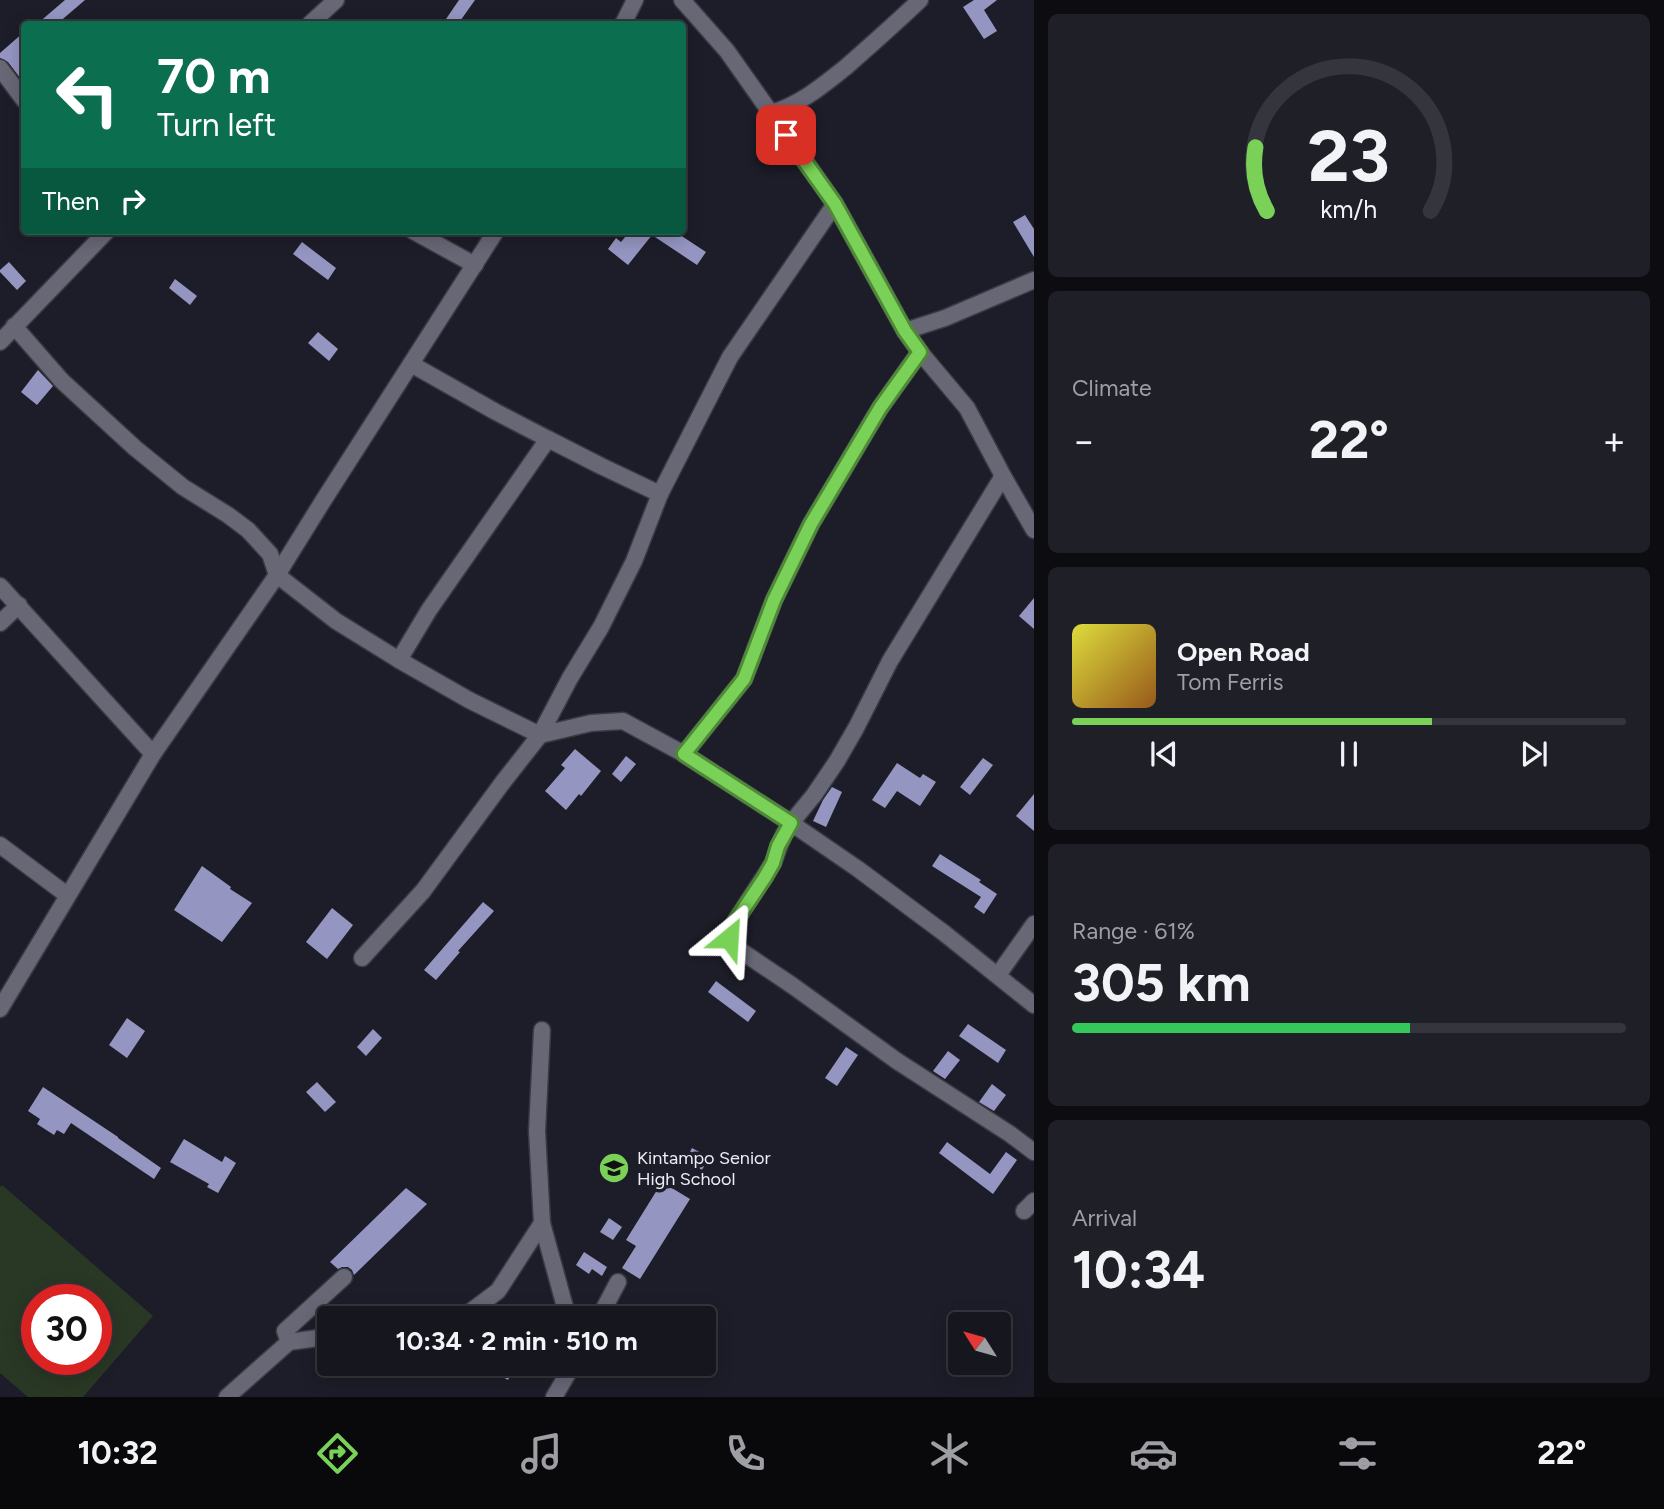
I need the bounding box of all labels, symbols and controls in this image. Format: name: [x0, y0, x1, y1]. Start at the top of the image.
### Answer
text: 70 m: [157, 46, 270, 105]
icon: left: [42, 49, 133, 140]
pin: [756, 105, 816, 165]
text: Turn left: [157, 106, 276, 144]
text: 23: [1308, 113, 1390, 200]
icon: arrive: [767, 116, 805, 154]
icon: right: [114, 182, 152, 220]
text: Then: [42, 185, 100, 217]
text: km/h: [1320, 194, 1378, 224]
text: Climate: [1072, 374, 1151, 402]
text: 22°: [1309, 409, 1389, 471]
text: −: [1072, 418, 1096, 464]
text: +: [1602, 418, 1626, 464]
text: Open Road: [1177, 636, 1310, 668]
text: Tom Ferris: [1177, 668, 1283, 696]
icon: previous: [1145, 735, 1183, 773]
icon: pause: [1330, 735, 1368, 773]
icon: next: [1515, 735, 1553, 773]
position arrow: [692, 901, 766, 975]
text: Range · 61%: [1072, 917, 1195, 945]
text: 305 km: [1072, 952, 1251, 1014]
place label: Kintampo Senior High School: [637, 1147, 771, 1190]
school or university icon: Kintampo Senior High School: [597, 1151, 631, 1185]
text: Arrival: [1072, 1204, 1137, 1232]
text: 10:34: [1072, 1239, 1205, 1301]
speed limit sign: 30: [21, 1284, 112, 1375]
north arrow: [948, 1312, 1012, 1376]
map controls: [948, 1312, 1011, 1375]
text: 10:34 · 2 min · 510 m: [395, 1325, 638, 1357]
icon: directions: [313, 1429, 362, 1478]
icon: music: [517, 1429, 566, 1478]
icon: phone: [721, 1429, 770, 1478]
icon: climate: [925, 1429, 974, 1478]
icon: car: [1129, 1429, 1178, 1478]
icon: filters: [1333, 1429, 1382, 1478]
text: 10:32: [78, 1434, 158, 1472]
text: 22°: [1537, 1434, 1586, 1472]

